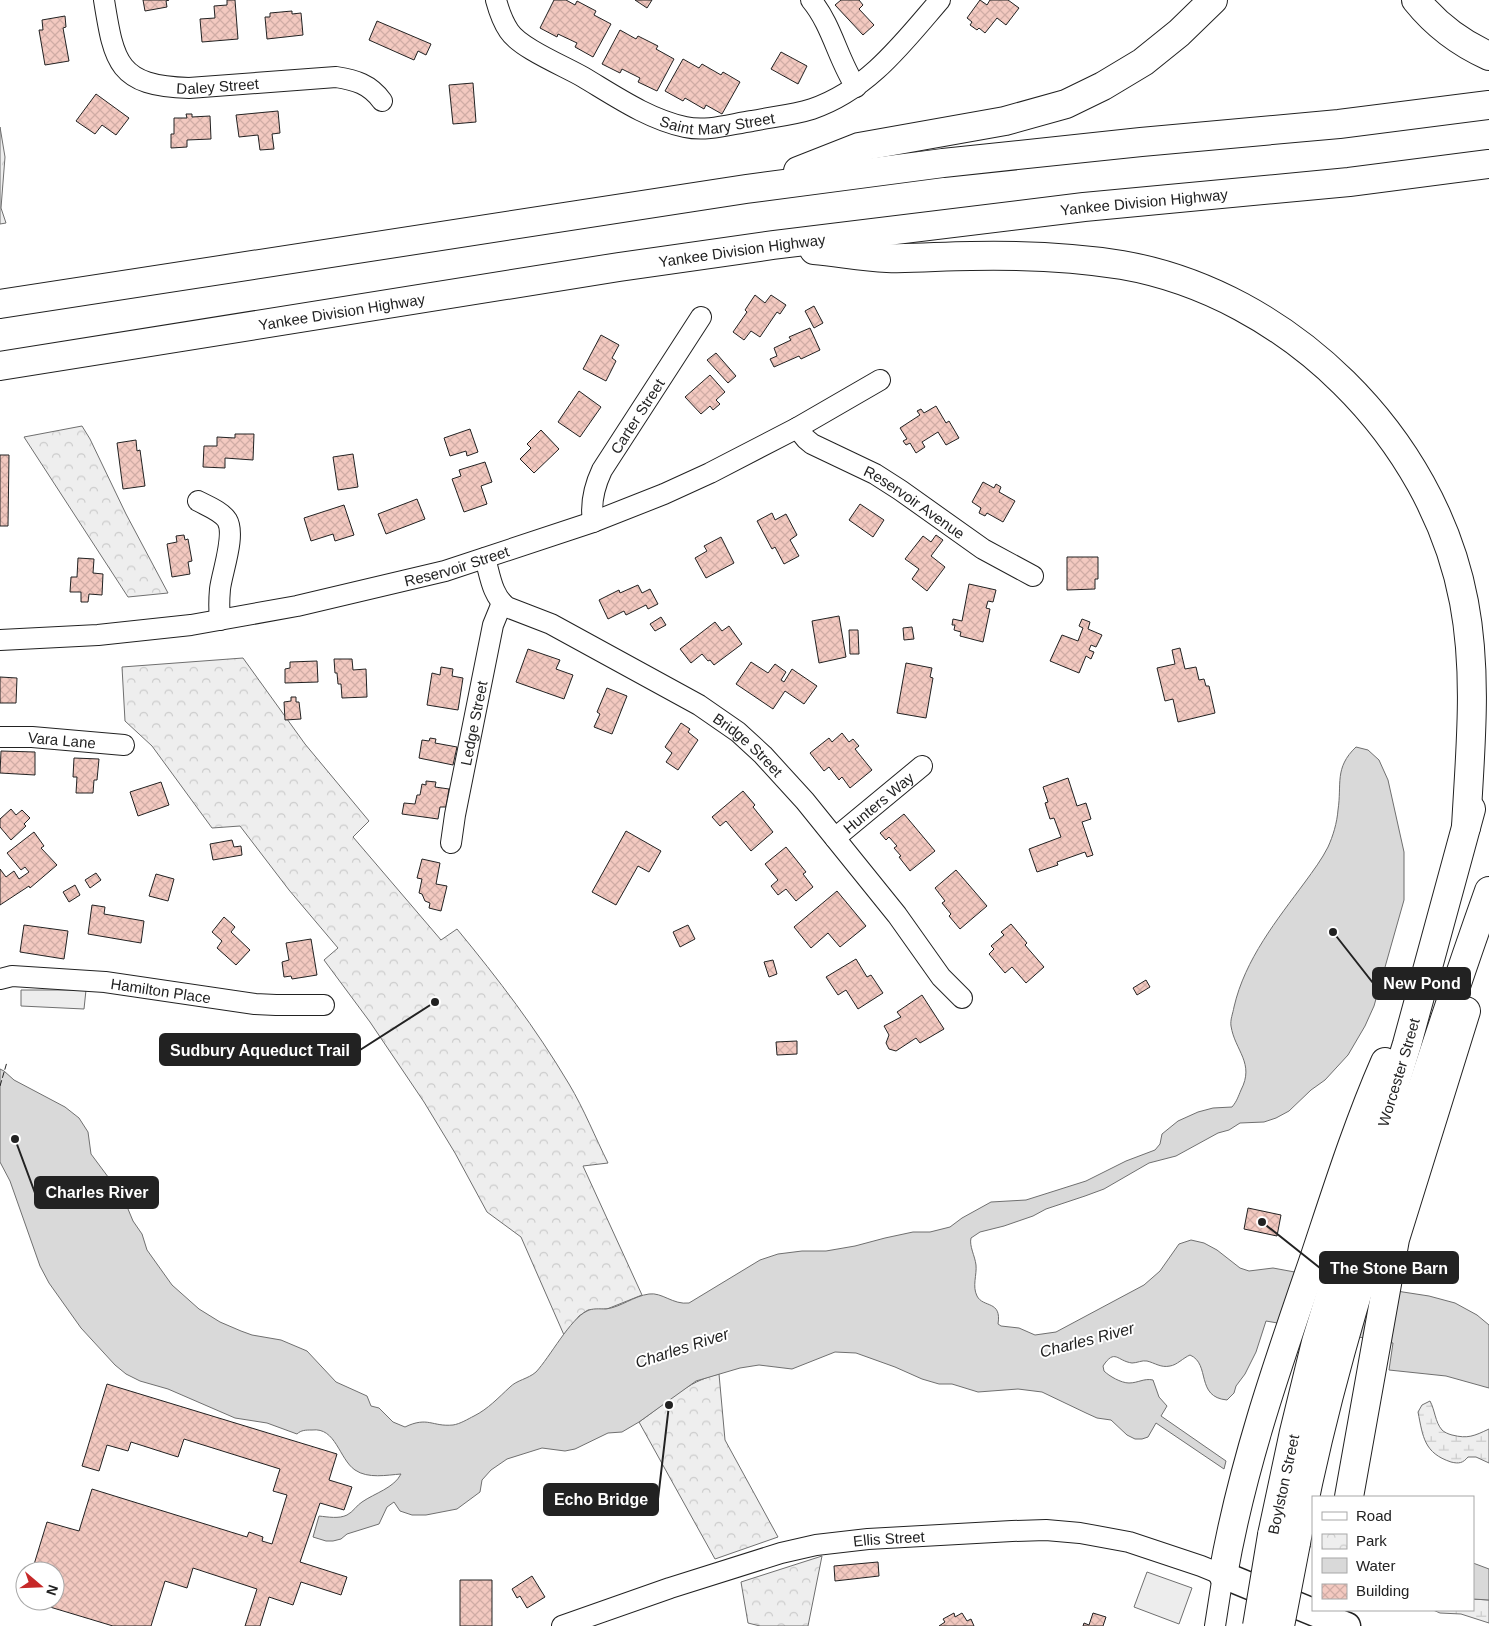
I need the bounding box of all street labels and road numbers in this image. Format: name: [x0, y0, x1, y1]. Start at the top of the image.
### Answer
street label: Daley Street: [176, 74, 260, 97]
street label: Saint Mary Street: [658, 109, 777, 137]
street label: Yankee Division Highway: [1059, 185, 1229, 218]
street label: Yankee Division Highway: [657, 230, 827, 270]
street label: Yankee Division Highway: [257, 290, 427, 333]
street label: Carter Street: [607, 375, 668, 457]
street label: Reservoir Avenue: [862, 462, 968, 542]
street label: Reservoir Street: [403, 542, 512, 589]
street label: Ledge Street: [457, 678, 490, 767]
street label: Bridge Street: [710, 709, 787, 780]
street label: Vara Lane: [27, 728, 97, 751]
street label: Hunters Way: [840, 768, 917, 836]
street label: Hamilton Place: [110, 974, 212, 1006]
street label: Worcester Street: [1374, 1015, 1422, 1128]
street label: Boylston Street: [1264, 1432, 1302, 1536]
street label: Ellis Street: [852, 1527, 926, 1549]

